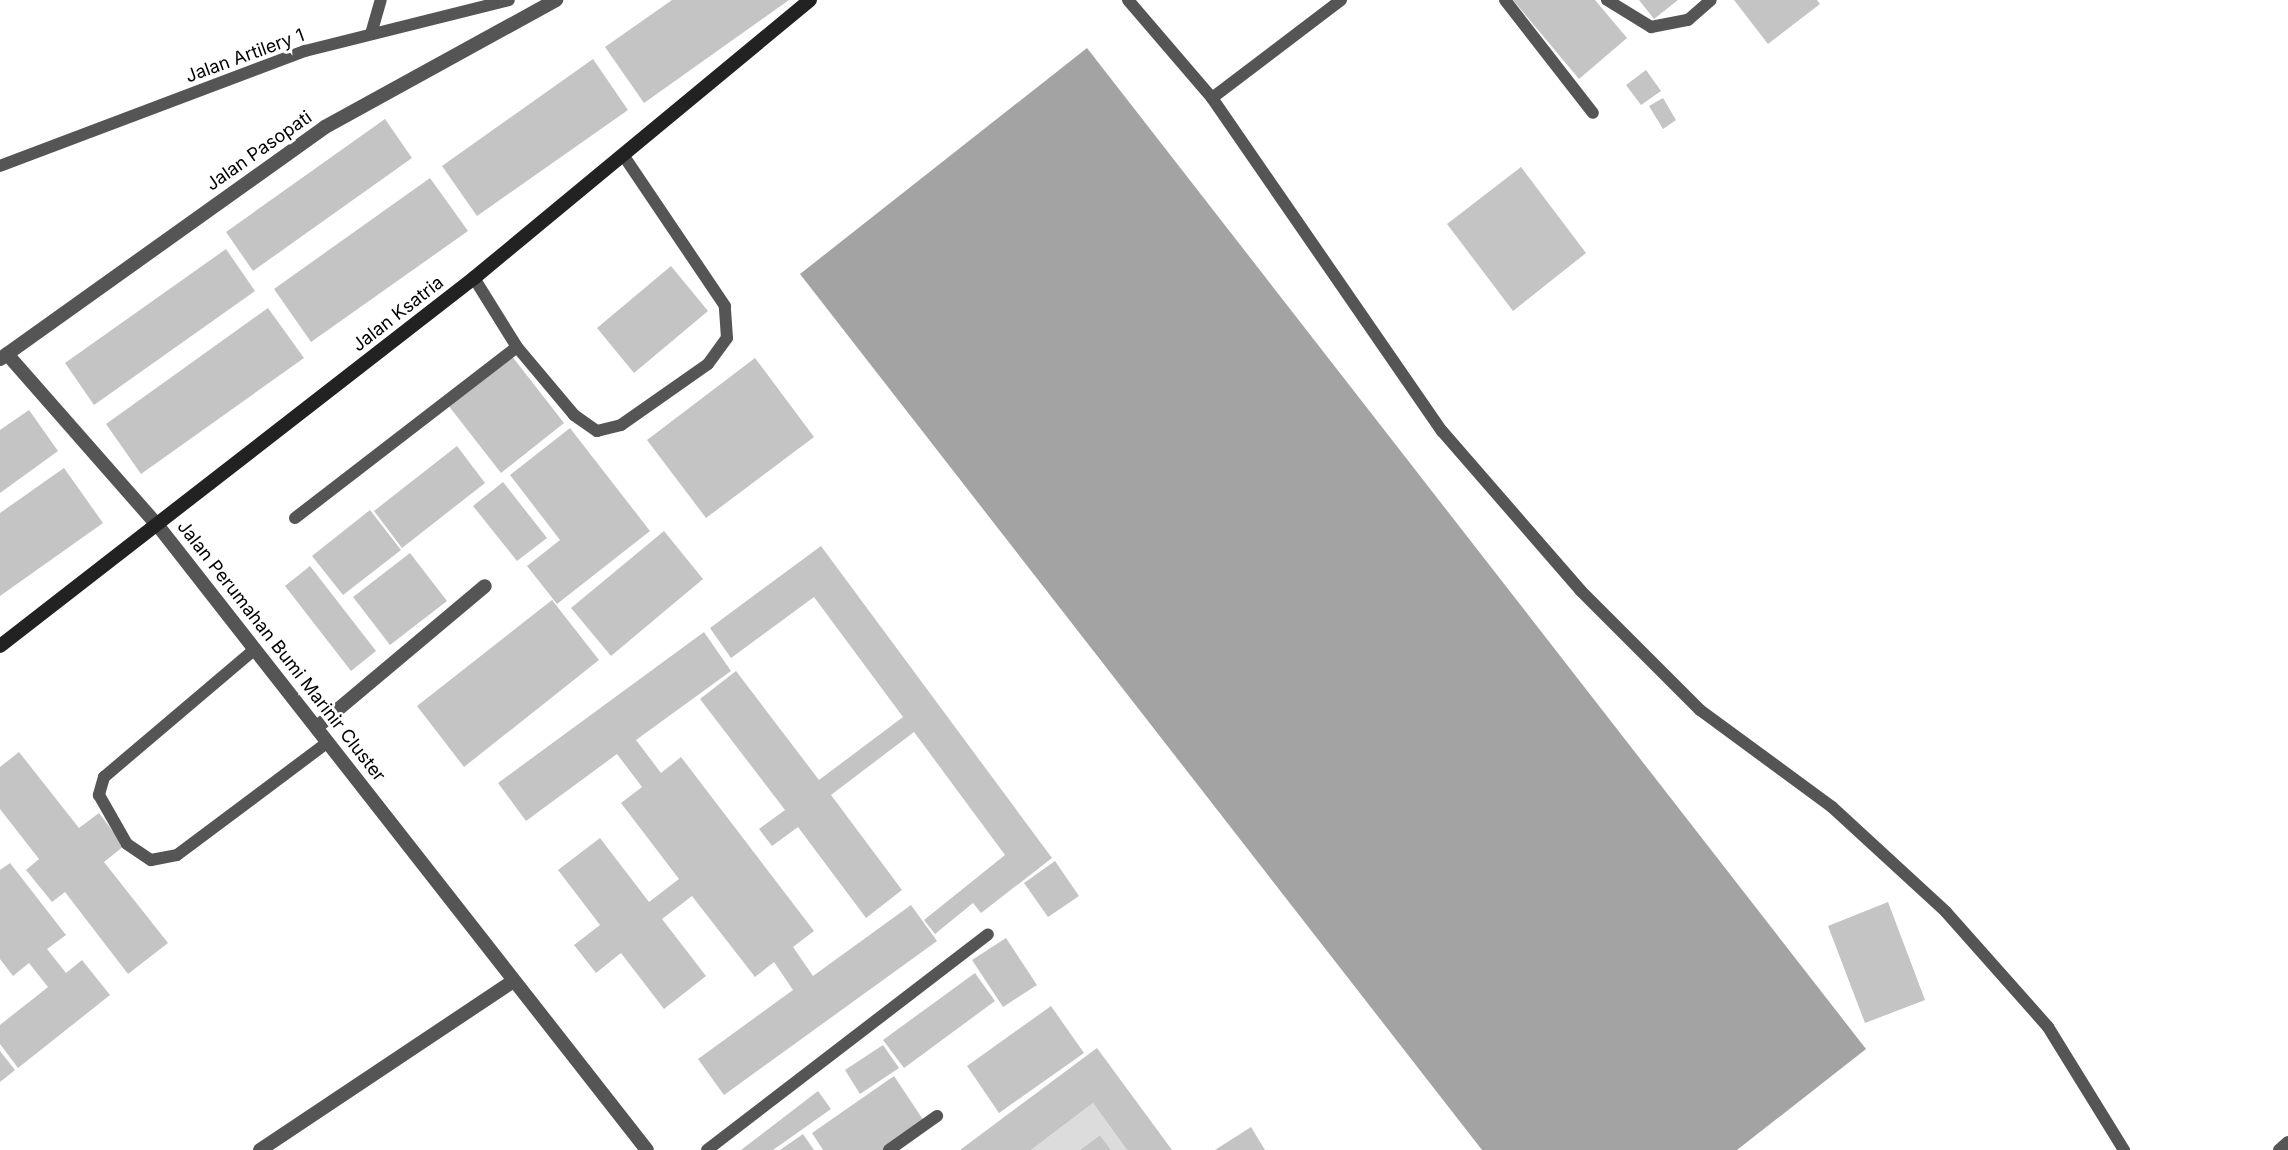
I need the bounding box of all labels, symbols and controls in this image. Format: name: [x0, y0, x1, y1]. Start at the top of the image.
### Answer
street label: Jalan Artilery 1: [183, 25, 307, 87]
street label: Jalan Pasopati: [202, 107, 316, 195]
street label: Jalan Ksatria: [348, 272, 448, 356]
street label: Jalan Perumahan Bumi Marinir Cluster: [172, 516, 390, 786]

